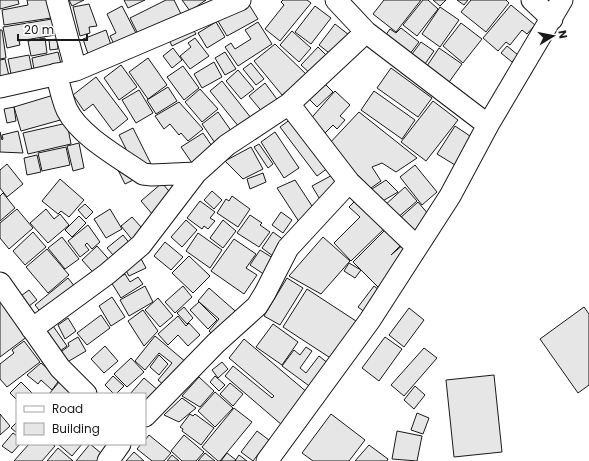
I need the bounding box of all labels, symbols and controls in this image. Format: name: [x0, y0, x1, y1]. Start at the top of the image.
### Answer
scale bar: [18, 16, 87, 42]
north arrow: [533, 16, 573, 56]
text: 20 m: [24, 21, 54, 38]
text: N: [554, 29, 571, 40]
legend: [16, 393, 146, 445]
text: Road: [52, 400, 83, 417]
text: Building: [52, 420, 100, 437]

